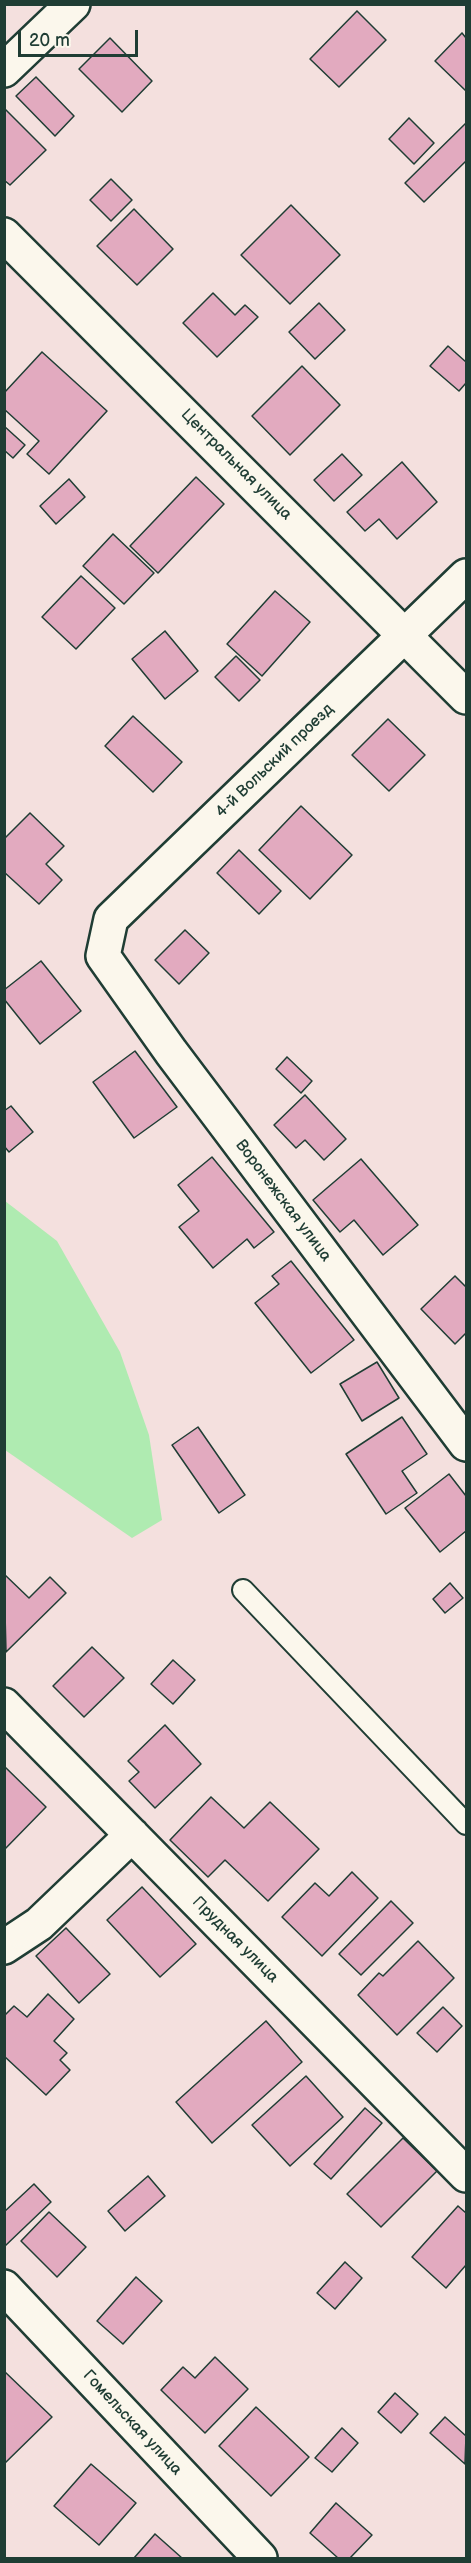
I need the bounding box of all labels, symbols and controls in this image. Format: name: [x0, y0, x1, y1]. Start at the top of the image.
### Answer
scale bar: [21, 18, 141, 56]
text: 20 m: [29, 30, 70, 51]
street label: Центральная улица: [176, 405, 296, 525]
street label: 4-й Вольский проезд: [212, 700, 338, 822]
street label: Воронежская улица: [231, 1136, 335, 1266]
street label: Прудная улица: [188, 1893, 282, 1987]
street label: Гомельская улица: [78, 2366, 186, 2480]

